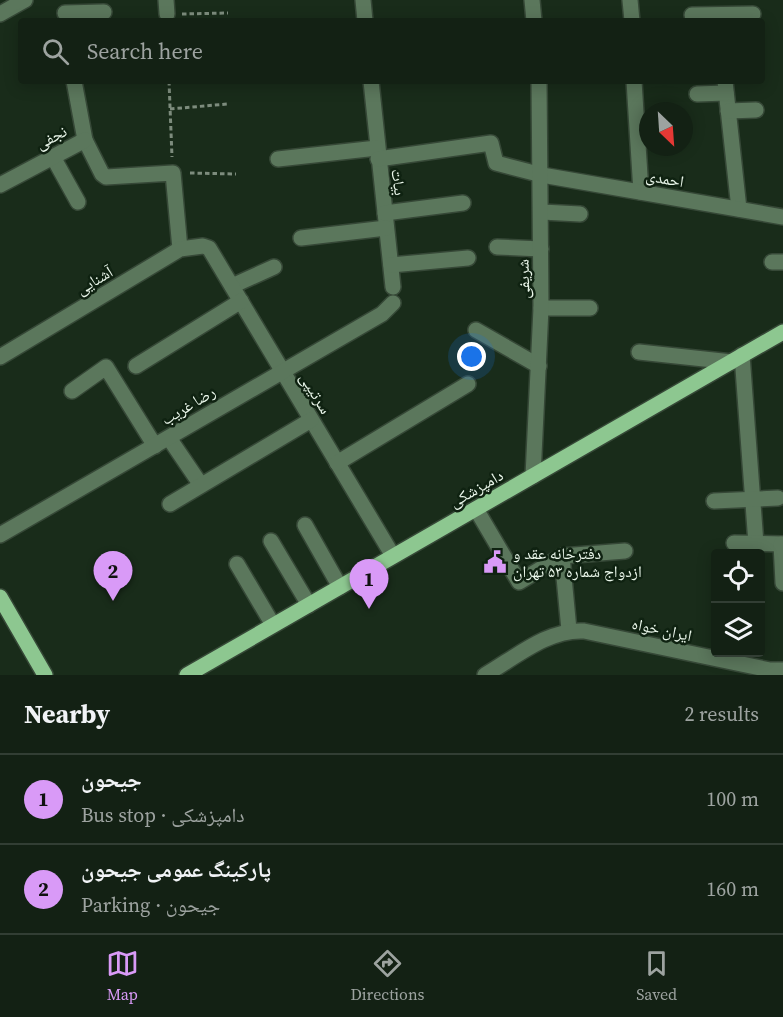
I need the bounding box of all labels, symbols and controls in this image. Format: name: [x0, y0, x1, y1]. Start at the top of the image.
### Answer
search box: [18, 18, 765, 84]
icon: search: [39, 35, 72, 68]
text: Search here: [87, 36, 203, 66]
north arrow: [639, 102, 693, 156]
street label: نجفی: [32, 120, 70, 154]
street label: احمدی: [644, 164, 686, 192]
street label: بیات: [386, 167, 412, 197]
street label: شریفی: [512, 259, 534, 299]
street label: آشنایی: [71, 260, 117, 300]
your location: [457, 342, 486, 371]
street label: سرتیپی: [295, 368, 337, 418]
street label: رضا غریب: [157, 380, 219, 430]
street label: دامپزشکی: [445, 464, 507, 512]
place label: دفترخانه عقد و ازدواج شماره ۵۳ تهران: [513, 542, 642, 582]
public building icon: دفترخانه عقد و ازدواج شماره ۵۳ تهران: [482, 549, 508, 575]
map controls: [711, 549, 765, 657]
button: locate: [711, 549, 765, 603]
pin: 2: [94, 552, 132, 601]
pin: 1: [350, 560, 388, 609]
button: layers: [711, 603, 765, 657]
street label: ایران خواه: [630, 612, 694, 646]
text: Nearby: [24, 696, 110, 732]
text: 2 results: [684, 700, 759, 728]
text: جیحون: [81, 764, 142, 794]
text: 1: [38, 785, 49, 813]
text: 100 m: [706, 785, 759, 813]
text: Bus stop · دامپزشکی: [81, 801, 245, 829]
text: پارکینگ عمومی جیحون: [81, 854, 271, 884]
text: 2: [38, 875, 49, 903]
text: 160 m: [706, 875, 759, 903]
text: Parking · جیحون: [81, 891, 220, 919]
tab: Map: [106, 947, 139, 1005]
tab: Directions: [350, 947, 425, 1005]
tab: Saved: [636, 947, 677, 1005]

